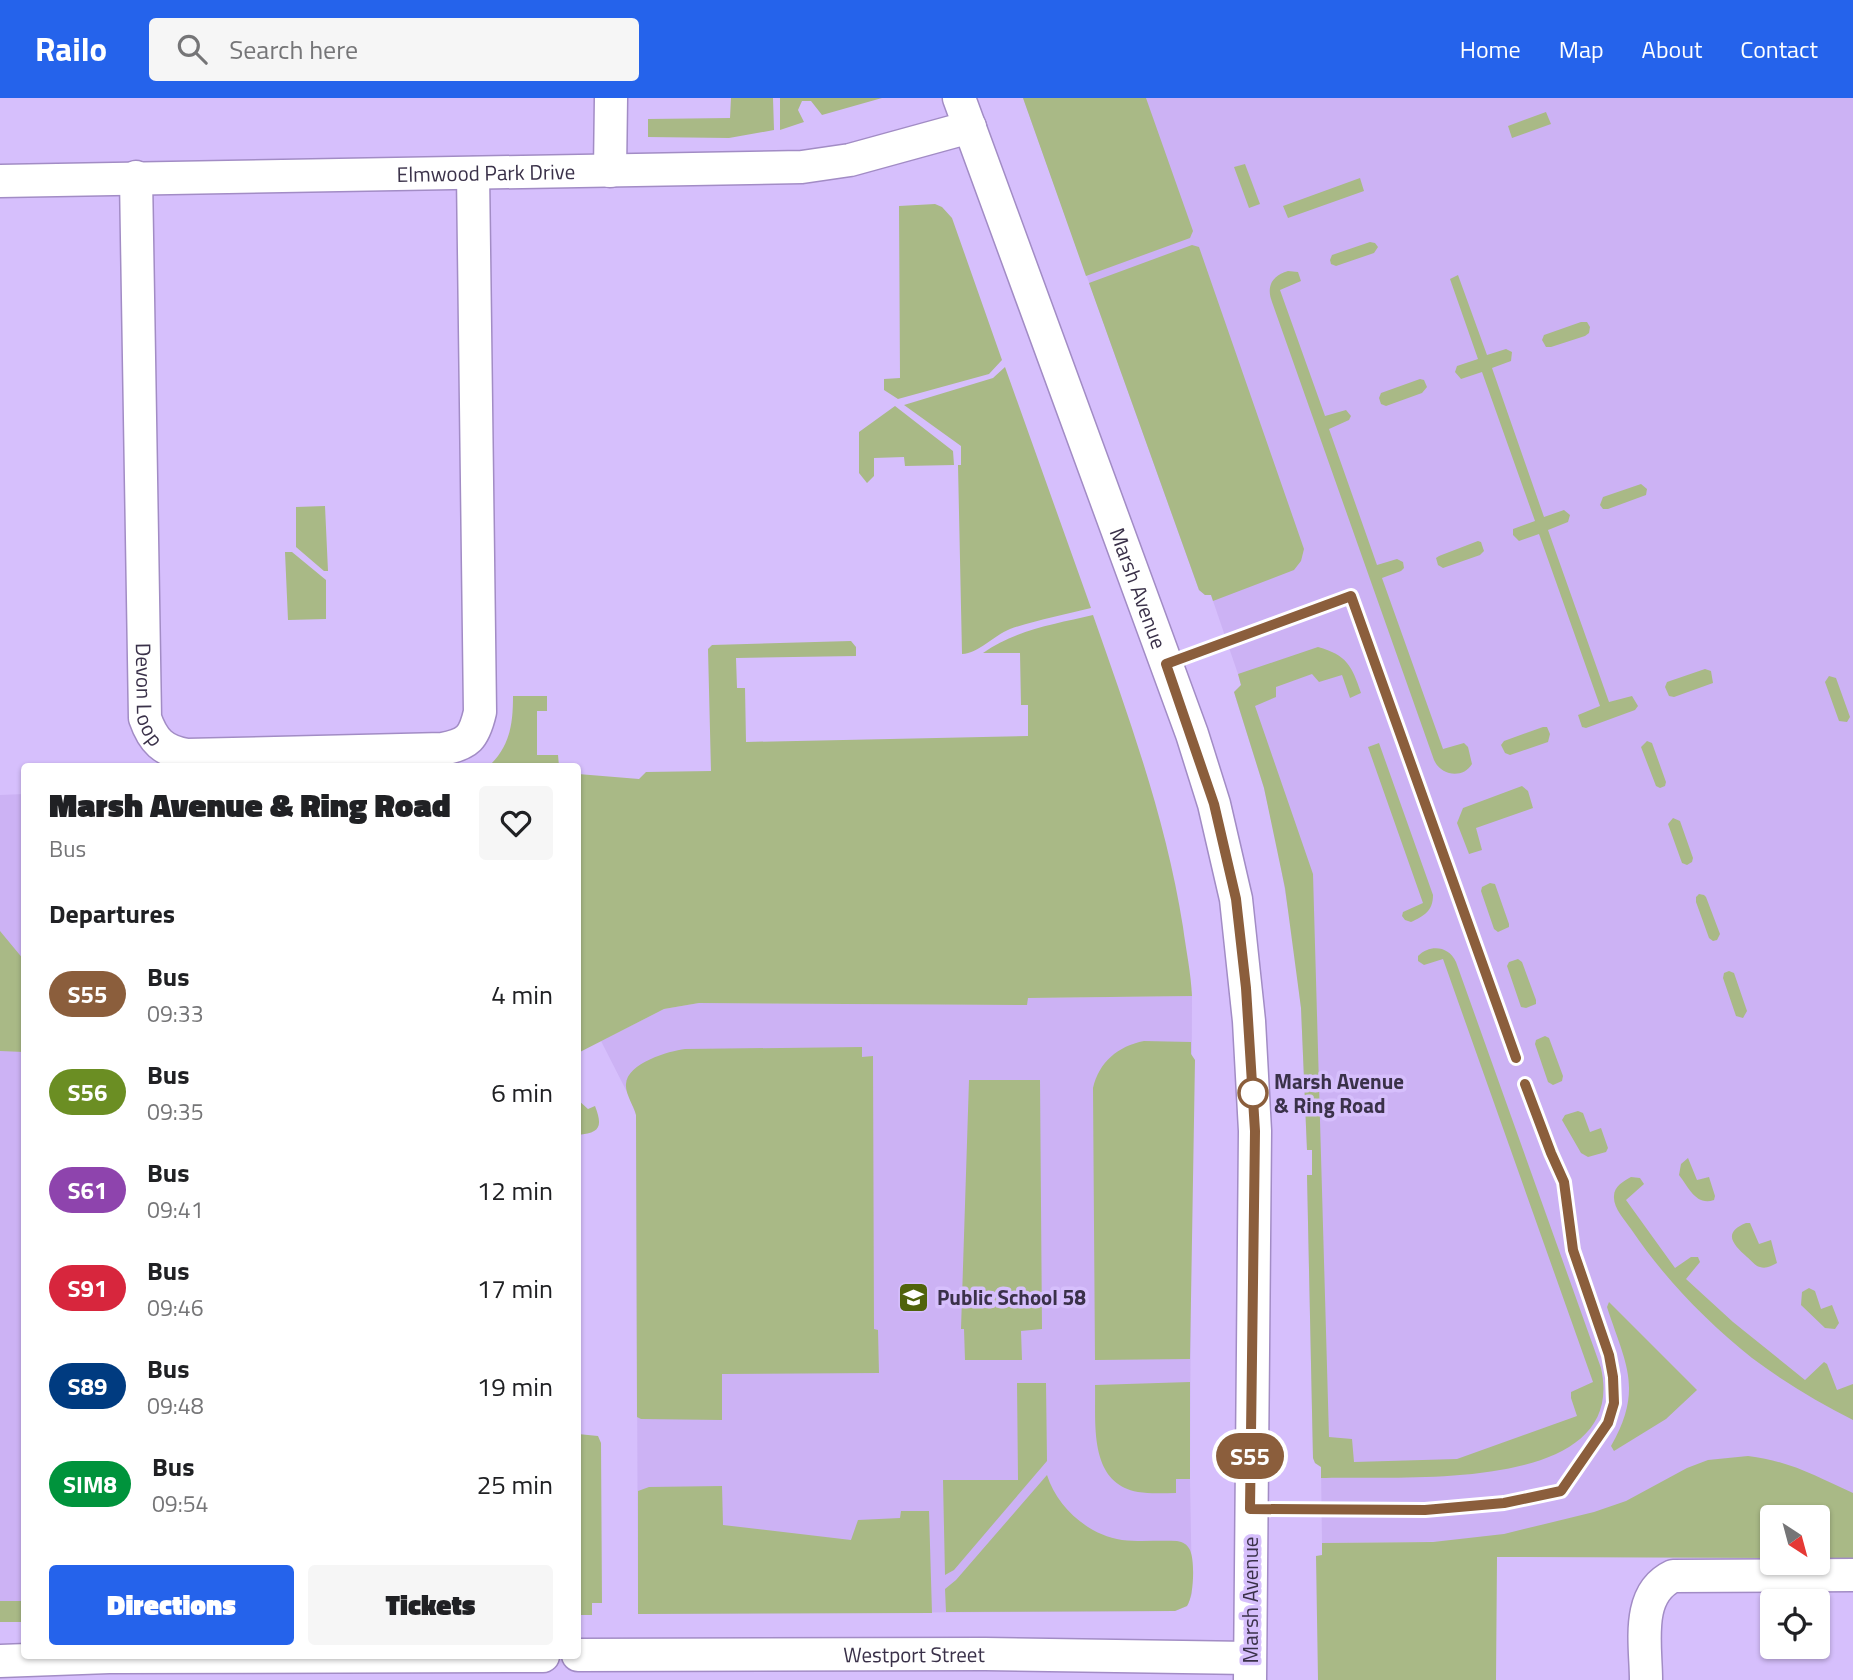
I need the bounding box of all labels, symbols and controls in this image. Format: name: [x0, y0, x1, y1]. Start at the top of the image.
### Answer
search box: [149, 18, 639, 81]
text: Railo: [35, 24, 107, 74]
icon: search: [173, 30, 211, 68]
text: Search here: [229, 30, 358, 69]
text: Home: [1460, 31, 1521, 67]
text: Map: [1559, 31, 1604, 67]
text: About: [1642, 31, 1702, 67]
text: Contact: [1740, 31, 1818, 67]
street label: Elmwood Park Drive: [396, 155, 575, 190]
street label: Marsh Avenue: [1102, 523, 1175, 653]
street label: Devon Loop: [128, 643, 172, 753]
text: Marsh Avenue & Ring Road: [49, 780, 451, 830]
button: heart: [479, 786, 553, 860]
text: Bus: [49, 831, 86, 866]
text: Departures: [49, 894, 175, 933]
text: Bus: [147, 957, 189, 996]
text: 4 min: [491, 975, 553, 1014]
text: S55: [68, 976, 107, 1012]
text: 09:33: [147, 996, 204, 1031]
text: Bus: [147, 1055, 189, 1094]
place label: Marsh Avenue & Ring Road: [1274, 1065, 1404, 1121]
text: 6 min: [491, 1073, 553, 1112]
text: S56: [68, 1074, 107, 1110]
marker: Marsh Avenue & Ring Road: [1238, 1078, 1268, 1108]
text: 09:35: [147, 1094, 204, 1129]
text: Bus: [147, 1153, 189, 1192]
text: 12 min: [477, 1171, 553, 1210]
text: S61: [68, 1172, 107, 1208]
text: 09:41: [147, 1192, 204, 1227]
text: Bus: [147, 1251, 189, 1290]
text: 17 min: [477, 1269, 553, 1308]
text: S91: [68, 1270, 107, 1306]
school or university icon: Public School 58: [897, 1280, 931, 1314]
place label: Public School 58: [937, 1281, 1086, 1313]
text: 09:46: [147, 1290, 204, 1325]
text: Bus: [147, 1349, 189, 1388]
text: 19 min: [477, 1367, 553, 1406]
text: S89: [68, 1368, 107, 1404]
text: 09:48: [147, 1388, 204, 1423]
line badge: S55: [1210, 1433, 1290, 1479]
text: S55: [1230, 1438, 1270, 1474]
text: Bus: [152, 1447, 194, 1486]
text: 25 min: [477, 1465, 553, 1504]
text: SIM8: [63, 1466, 117, 1502]
text: 09:54: [152, 1486, 208, 1521]
north arrow: [1760, 1505, 1830, 1575]
map controls: [1760, 1505, 1830, 1659]
street label: Marsh Avenue: [1234, 1537, 1266, 1663]
button: Directions: [49, 1565, 294, 1645]
button: Tickets: [308, 1565, 553, 1645]
button: locate: [1760, 1589, 1830, 1659]
street label: Westport Street: [843, 1638, 985, 1670]

